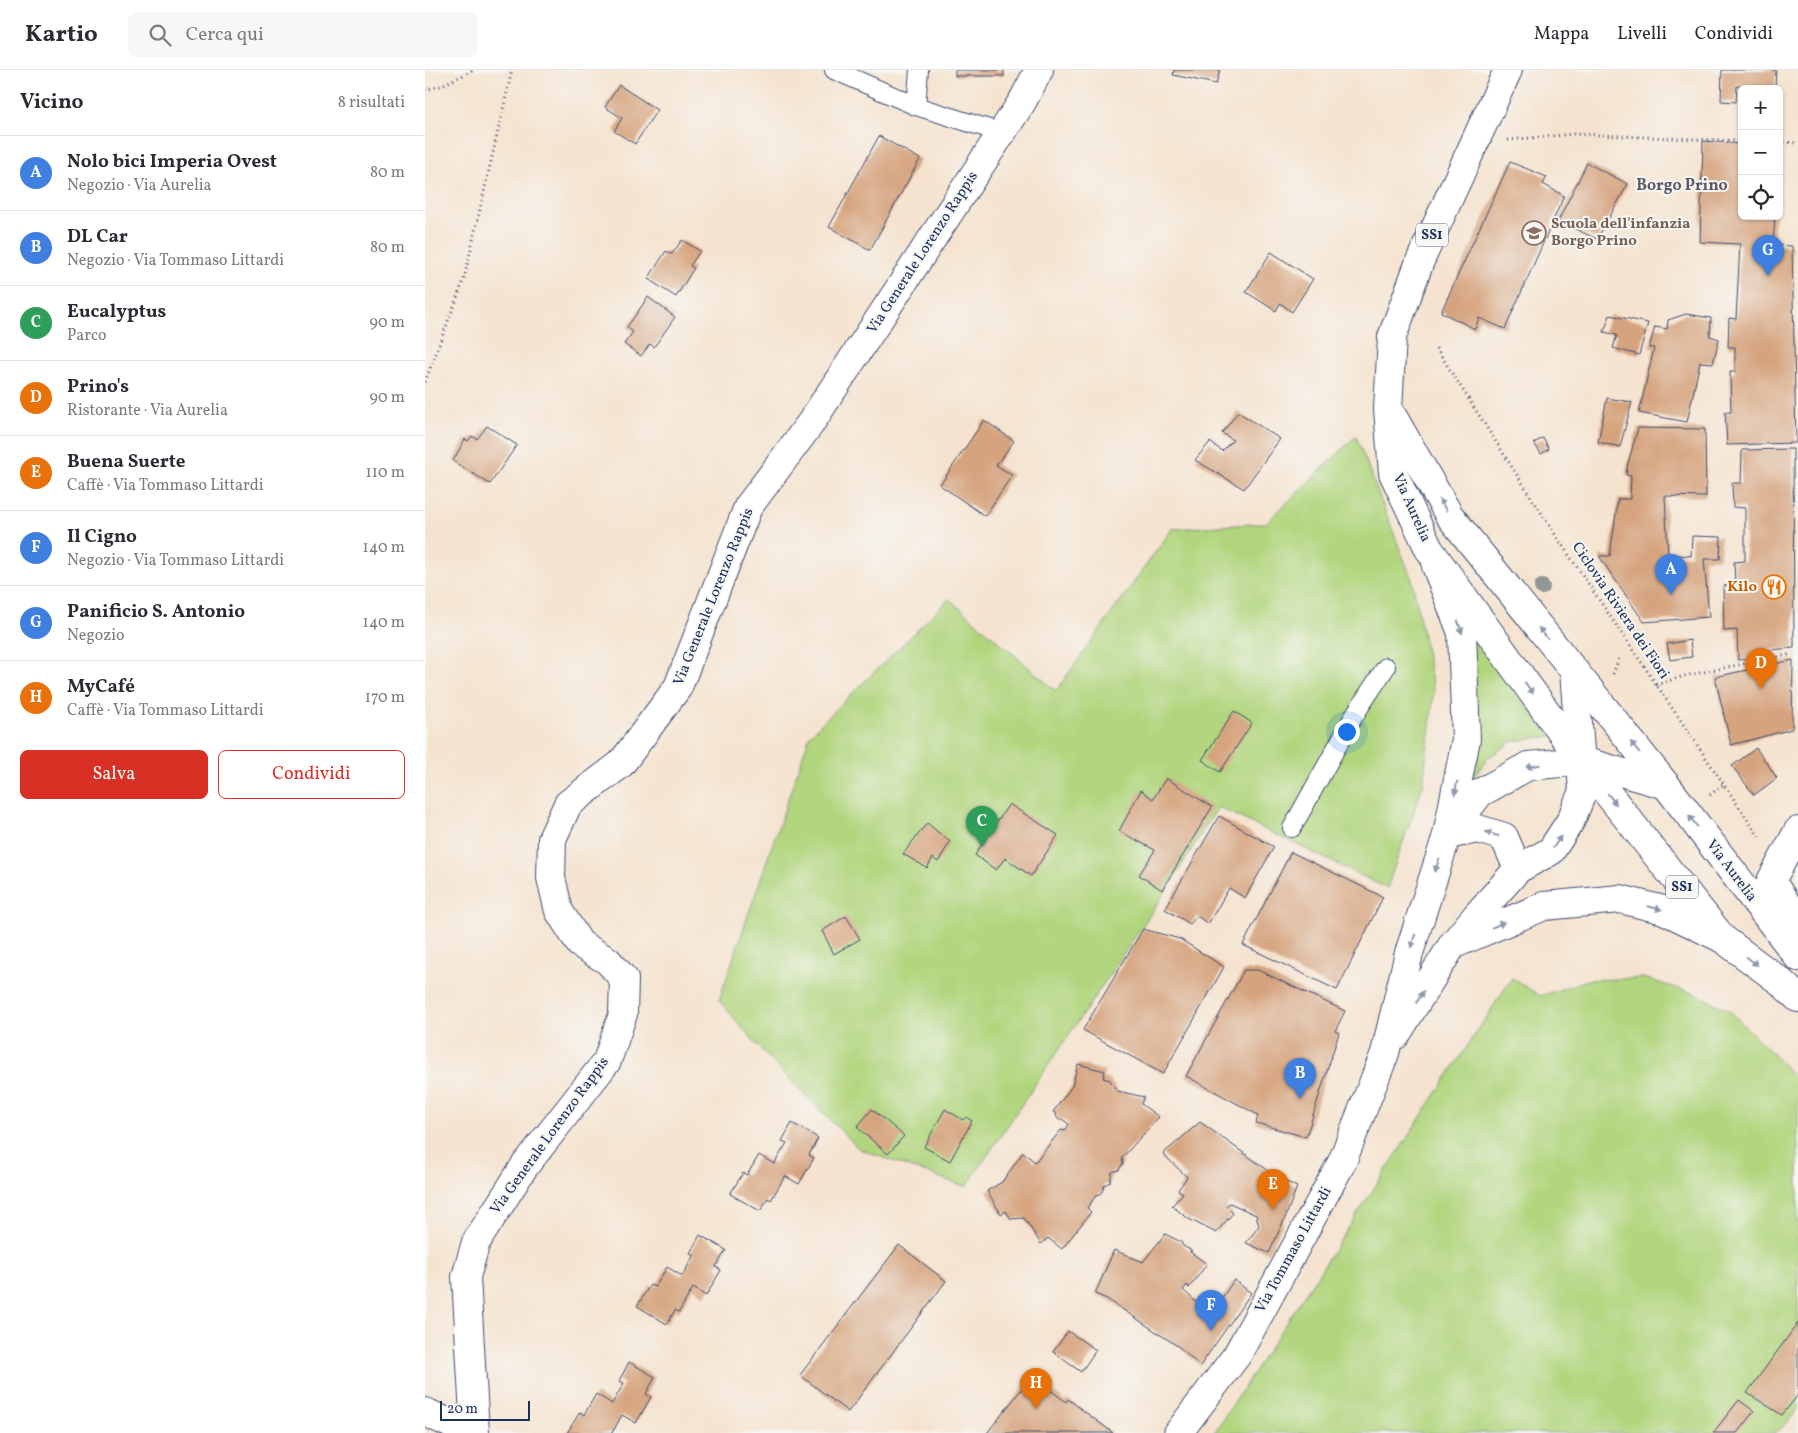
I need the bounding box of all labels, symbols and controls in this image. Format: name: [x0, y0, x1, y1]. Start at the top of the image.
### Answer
search box: [128, 12, 478, 57]
text: Kartio: [25, 18, 98, 52]
icon: search: [146, 21, 174, 49]
text: Cerca qui: [186, 22, 264, 48]
text: Mappa: [1534, 22, 1589, 47]
text: Livelli: [1617, 22, 1667, 47]
text: Condividi: [1695, 22, 1773, 47]
map controls: [1738, 85, 1783, 220]
button: +: [1738, 85, 1783, 130]
text: Vicino: [20, 88, 84, 117]
text: 8 risultati: [338, 92, 405, 114]
button: −: [1738, 130, 1783, 175]
text: Nolo bici Imperia Ovest: [67, 149, 277, 175]
text: A: [30, 162, 42, 184]
text: 80 m: [370, 162, 405, 184]
street label: Via Generale Lorenzo Rappis: [862, 168, 984, 338]
text: Negozio · Via Aurelia: [67, 175, 212, 197]
district label: Borgo Prino: [1636, 175, 1728, 197]
button: locate: [1738, 175, 1783, 220]
place label: Scuola dell'infanzia Borgo Prino: [1551, 214, 1691, 252]
school or university icon: Scuola dell'infanzia Borgo Prino: [1521, 220, 1547, 246]
text: DL Car: [67, 224, 128, 250]
road number: SS1: [1416, 224, 1448, 246]
pin: G: [1752, 235, 1784, 276]
text: B: [31, 237, 41, 259]
text: 80 m: [370, 237, 405, 259]
text: Negozio · Via Tommaso Littardi: [67, 250, 284, 272]
text: Eucalyptus: [67, 299, 166, 325]
text: C: [31, 312, 41, 334]
text: 90 m: [369, 312, 405, 334]
text: Parco: [67, 325, 107, 347]
text: Prino's: [67, 374, 129, 400]
text: D: [30, 387, 42, 409]
text: 90 m: [369, 387, 405, 409]
text: Ristorante · Via Aurelia: [67, 400, 228, 422]
text: Buena Suerte: [67, 449, 185, 475]
text: E: [31, 462, 41, 484]
text: 110 m: [366, 462, 405, 484]
street label: Via Aurelia: [1387, 470, 1435, 546]
text: Caffè · Via Tommaso Littardi: [67, 475, 264, 497]
one-way arrow: [1439, 499, 1448, 512]
street label: Via Generale Lorenzo Rappis: [669, 505, 759, 689]
text: Il Cigno: [67, 524, 137, 550]
text: F: [31, 537, 41, 559]
text: 140 m: [363, 537, 405, 559]
street label: Ciclovia Riviera dei Fiori: [1566, 538, 1674, 684]
text: Negozio · Via Tommaso Littardi: [67, 550, 284, 572]
pin: A: [1655, 554, 1687, 595]
restaurant icon: Kilo: [1761, 574, 1787, 600]
place label: Kilo: [1727, 577, 1757, 598]
text: Panificio S. Antonio: [67, 599, 245, 625]
text: G: [30, 612, 42, 634]
text: 140 m: [363, 612, 405, 634]
one-way arrow: [1456, 620, 1464, 635]
text: Negozio: [67, 625, 125, 647]
one-way arrow: [1538, 627, 1549, 640]
pin: D: [1745, 648, 1777, 689]
text: MyCafé: [67, 674, 135, 700]
one-way arrow: [1524, 681, 1534, 695]
text: H: [30, 687, 42, 709]
text: 170 m: [365, 687, 405, 709]
text: Caffè · Via Tommaso Littardi: [67, 700, 264, 722]
your location: [1334, 719, 1360, 745]
one-way arrow: [1629, 741, 1640, 754]
button: Salva: [20, 750, 208, 799]
button: Condividi: [218, 750, 405, 799]
one-way arrow: [1525, 762, 1541, 770]
one-way arrow: [1452, 780, 1460, 796]
one-way arrow: [1607, 792, 1617, 806]
pin: C: [966, 806, 998, 847]
one-way arrow: [1688, 815, 1699, 828]
one-way arrow: [1485, 829, 1500, 837]
one-way arrow: [1552, 835, 1562, 848]
street label: Via Aurelia: [1701, 835, 1761, 907]
one-way arrow: [1433, 858, 1441, 873]
road number: SS1: [1666, 876, 1698, 899]
one-way arrow: [1648, 904, 1663, 912]
one-way arrow: [1491, 921, 1505, 929]
one-way arrow: [1408, 934, 1416, 949]
one-way arrow: [1745, 955, 1758, 966]
one-way arrow: [1415, 991, 1425, 1004]
street label: Via Generale Lorenzo Rappis: [486, 1053, 614, 1219]
pin: B: [1284, 1058, 1316, 1099]
pin: E: [1257, 1169, 1289, 1210]
street label: Via Tommaso Littardi: [1251, 1183, 1337, 1317]
pin: F: [1195, 1290, 1227, 1331]
pin: H: [1020, 1368, 1052, 1409]
scale bar: [440, 1398, 530, 1421]
text: 20 m: [447, 1400, 478, 1419]

